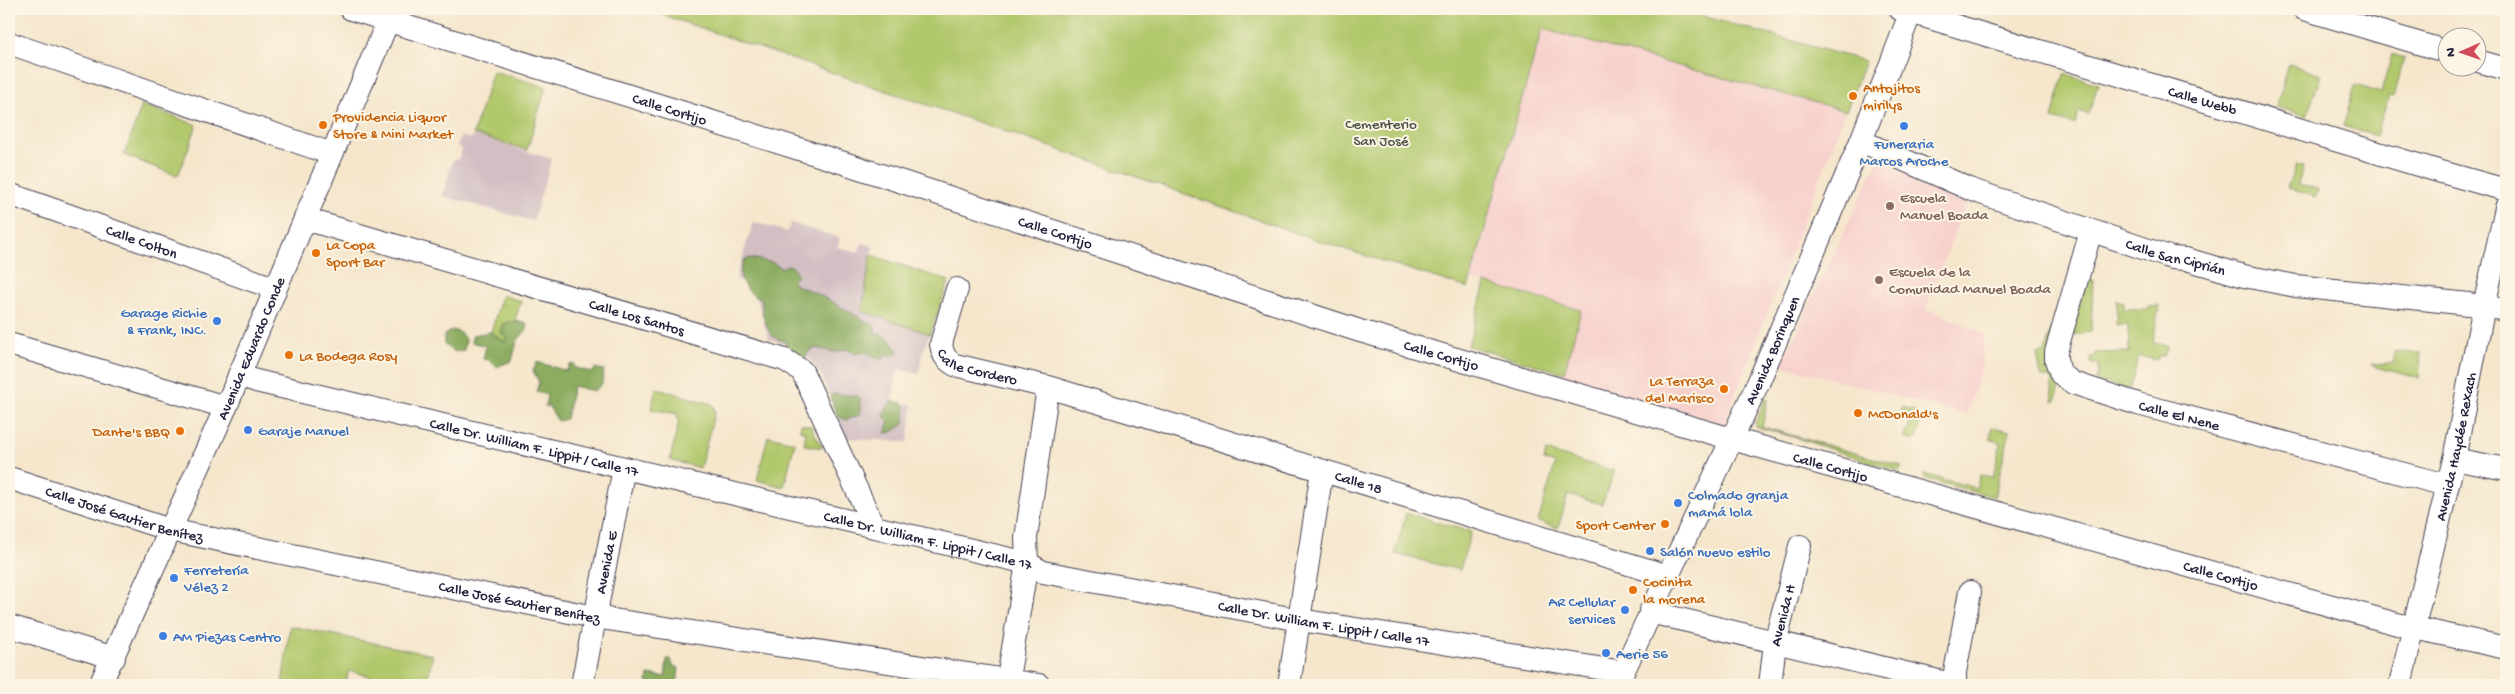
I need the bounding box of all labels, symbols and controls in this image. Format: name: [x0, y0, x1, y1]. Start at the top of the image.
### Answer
north arrow: [2438, 28, 2488, 78]
text: N: [2443, 48, 2460, 57]
place label: Antojitos mirilys: [1863, 80, 1920, 115]
street label: Calle Webb: [2166, 83, 2239, 121]
street label: Calle Cortijo: [630, 90, 709, 131]
marker: Antojitos mirilys: [1847, 90, 1859, 102]
place label: Providencia Liquor Store & Mini Market: [332, 109, 455, 144]
park label: Cementerio San José: [1345, 116, 1417, 151]
marker: Providencia Liquor Store & Mini Market: [317, 119, 329, 131]
marker: Funeraria Marcos Aroche: [1898, 120, 1910, 132]
place label: Funeraria Marcos Aroche: [1860, 136, 1949, 171]
place label: Escuela Manuel Boada: [1900, 190, 1989, 225]
marker: Escuela Manuel Boada: [1884, 200, 1896, 212]
street label: Calle Cortijo: [1015, 213, 1095, 254]
street label: Calle Colton: [103, 222, 179, 264]
street label: Calle San Ciprián: [2123, 236, 2227, 281]
place label: La Copa Sport Bar: [326, 237, 386, 272]
marker: La Copa Sport Bar: [310, 247, 322, 259]
place label: Escuela de la Comunidad Manuel Boada: [1889, 264, 2052, 299]
marker: Escuela de la Comunidad Manuel Boada: [1873, 274, 1885, 286]
street label: Avenida Eduardo Conde: [214, 275, 291, 423]
street label: Avenida Borinquen: [1742, 294, 1805, 408]
street label: Calle Los Santos: [587, 296, 687, 341]
place label: Garage Richie & Frank, INC.: [120, 305, 207, 340]
marker: Garage Richie & Frank, INC.: [211, 315, 223, 327]
street label: Calle Cortijo: [1401, 337, 1481, 376]
street label: Calle Cordero: [932, 347, 1019, 390]
place label: La Bodega Rosy: [299, 348, 398, 366]
marker: La Bodega Rosy: [283, 349, 295, 361]
street label: Avenida Haydée Rexach: [2433, 371, 2482, 523]
place label: La Terraza del Marisco: [1645, 373, 1715, 408]
marker: La Terraza del Marisco: [1718, 383, 1730, 395]
street label: Calle El Nene: [2136, 398, 2222, 436]
place label: McDonald's: [1868, 406, 1938, 424]
marker: McDonald's: [1852, 407, 1864, 419]
street label: Calle Dr. William F. Lippit / Calle 17: [428, 415, 641, 482]
place label: Garaje Manuel: [258, 423, 349, 441]
place label: Dante's BBQ: [92, 424, 170, 442]
marker: Garaje Manuel: [242, 424, 254, 436]
marker: Dante's BBQ: [174, 425, 186, 437]
street label: Calle Cortijo: [1791, 449, 1870, 487]
street label: Calle 18: [1332, 468, 1384, 499]
street label: Calle José Gautier Benítez: [43, 483, 205, 548]
place label: Colmado granja mamá lola: [1688, 487, 1789, 522]
marker: Colmado granja mamá lola: [1672, 497, 1684, 509]
street label: Calle Dr. William F. Lippit / Calle 17: [822, 508, 1037, 576]
place label: Sport Center: [1576, 517, 1657, 535]
marker: Sport Center: [1659, 518, 1671, 530]
street label: Avenida E: [593, 529, 623, 596]
place label: Salón nuevo estilo: [1660, 544, 1771, 562]
marker: Salón nuevo estilo: [1644, 545, 1656, 557]
street label: Calle Cortijo: [2181, 558, 2260, 596]
place label: Ferretería Vélez 2: [183, 562, 249, 597]
marker: Ferretería Vélez 2: [168, 572, 180, 584]
place label: Cocinita la morena: [1643, 574, 1706, 609]
street label: Calle José Gautier Benítez: [437, 578, 601, 629]
street label: Avenida H: [1768, 583, 1801, 648]
marker: Cocinita la morena: [1627, 584, 1639, 596]
place label: AR Cellular services: [1548, 594, 1617, 629]
street label: Calle Dr. William F. Lippit / Calle 17: [1216, 598, 1432, 652]
marker: AR Cellular services: [1619, 604, 1631, 616]
place label: AM Piezas Centro: [173, 629, 282, 647]
marker: AM Piezas Centro: [157, 630, 169, 642]
place label: Aerie 56: [1616, 646, 1668, 664]
marker: Aerie 56: [1600, 647, 1612, 659]

